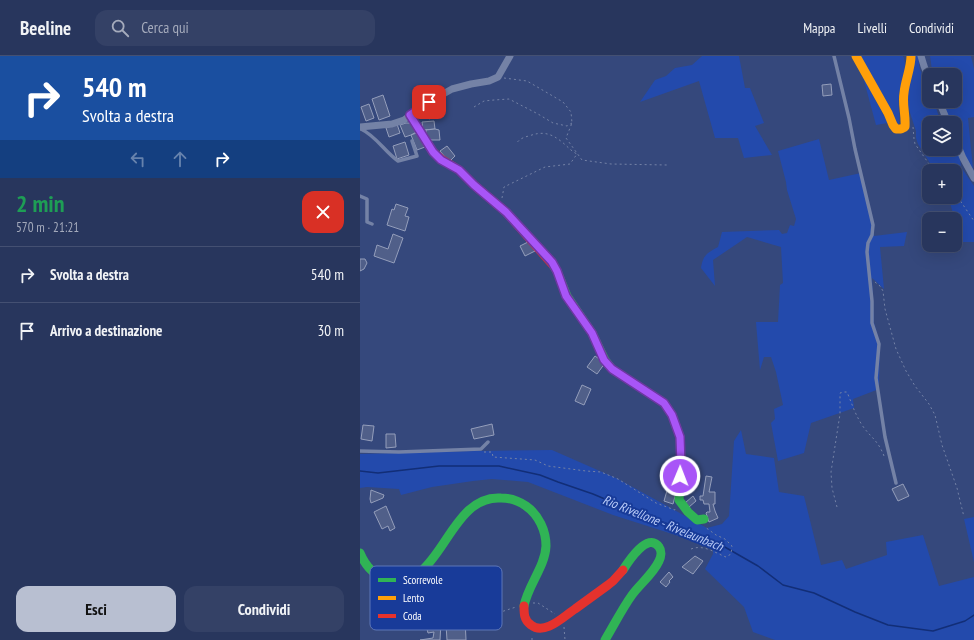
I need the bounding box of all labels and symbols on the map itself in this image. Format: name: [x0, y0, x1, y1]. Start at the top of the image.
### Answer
pin: [412, 85, 446, 119]
position arrow: [659, 455, 701, 497]
water label: Rio Rivellone - Rivelaunbach: [600, 491, 727, 555]
legend: [370, 566, 502, 630]
text: Scorrevole: [403, 573, 443, 587]
text: Lento: [403, 591, 424, 605]
text: Coda: [403, 609, 422, 623]

